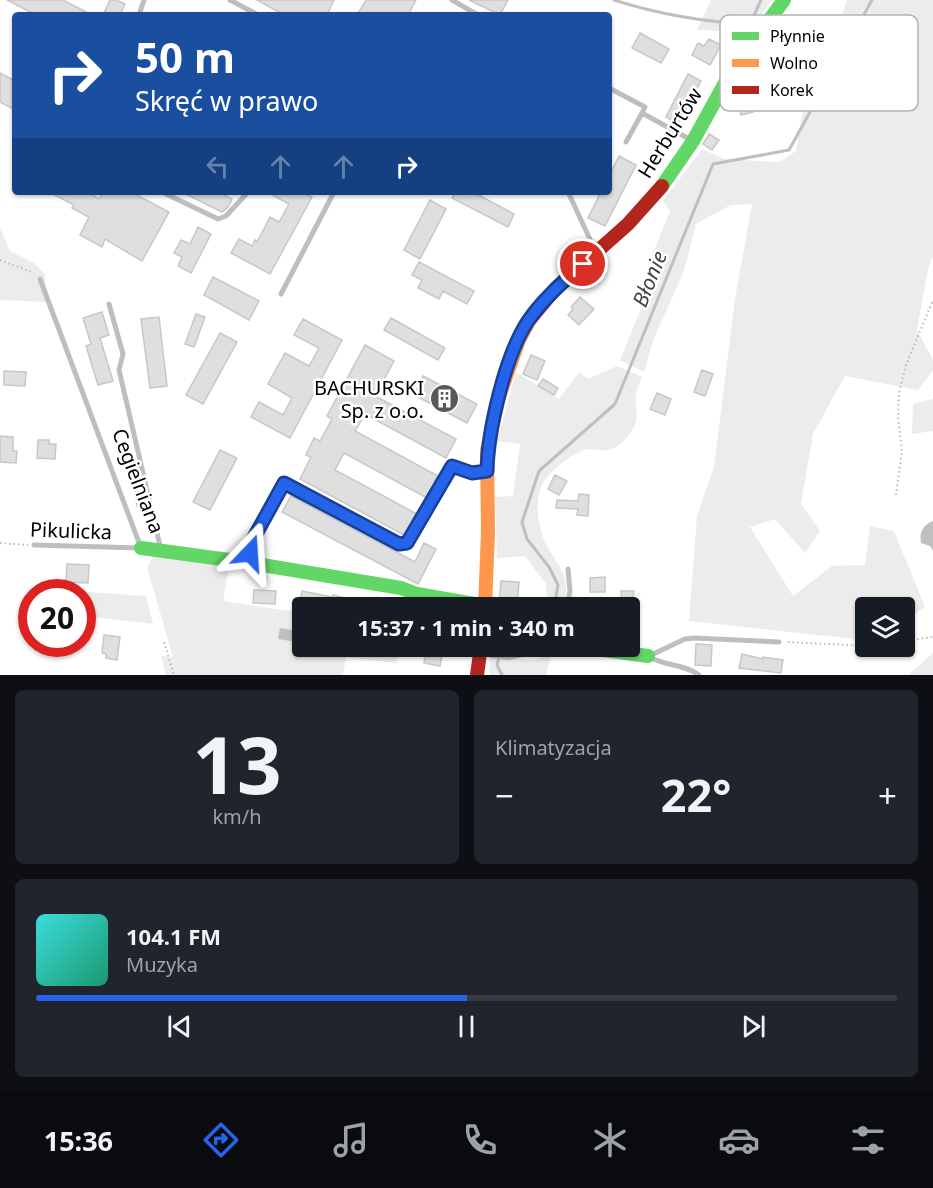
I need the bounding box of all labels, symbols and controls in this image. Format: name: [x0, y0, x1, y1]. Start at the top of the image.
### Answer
legend: [720, 15, 918, 111]
text: Płynnie: [770, 25, 825, 47]
text: 50 m: [135, 28, 235, 85]
icon: right: [36, 36, 114, 114]
text: Wolno: [770, 52, 818, 74]
text: Korek: [770, 79, 814, 101]
text: Skręć w prawo: [135, 82, 318, 119]
street label: Herburtów: [631, 82, 708, 183]
icon: left: [201, 150, 234, 183]
icon: ahead: [264, 150, 297, 183]
icon: ahead: [327, 150, 360, 183]
icon: right: [390, 150, 423, 183]
pin: [557, 238, 608, 289]
icon: arrive: [566, 247, 599, 280]
water label: Błonie: [625, 247, 673, 311]
place label: BACHURSKI Sp. z o.o.: [314, 374, 424, 424]
building icon: BACHURSKI Sp. z o.o.: [429, 383, 461, 415]
street label: Cegielniana: [106, 425, 171, 537]
street label: Pikulicka: [30, 516, 113, 545]
position arrow: [218, 521, 282, 585]
speed limit sign: 20: [18, 579, 96, 657]
map controls: [855, 597, 915, 657]
button: layers: [855, 597, 915, 657]
text: 15:37 · 1 min · 340 m: [357, 612, 575, 642]
text: 13: [192, 711, 282, 817]
text: Klimatyzacja: [495, 734, 612, 761]
text: 22°: [661, 764, 731, 825]
text: −: [495, 773, 514, 818]
text: +: [878, 773, 897, 818]
text: km/h: [212, 803, 262, 830]
text: 104.1 FM: [126, 921, 221, 951]
text: Muzyka: [126, 951, 198, 978]
icon: previous: [163, 1010, 196, 1043]
icon: pause: [450, 1010, 483, 1043]
icon: next: [737, 1010, 770, 1043]
icon: directions: [200, 1119, 242, 1161]
icon: music: [330, 1119, 372, 1161]
icon: phone: [459, 1119, 501, 1161]
icon: climate: [589, 1119, 631, 1161]
icon: car: [718, 1119, 760, 1161]
icon: filters: [847, 1119, 889, 1161]
text: 15:36: [44, 1122, 113, 1159]

